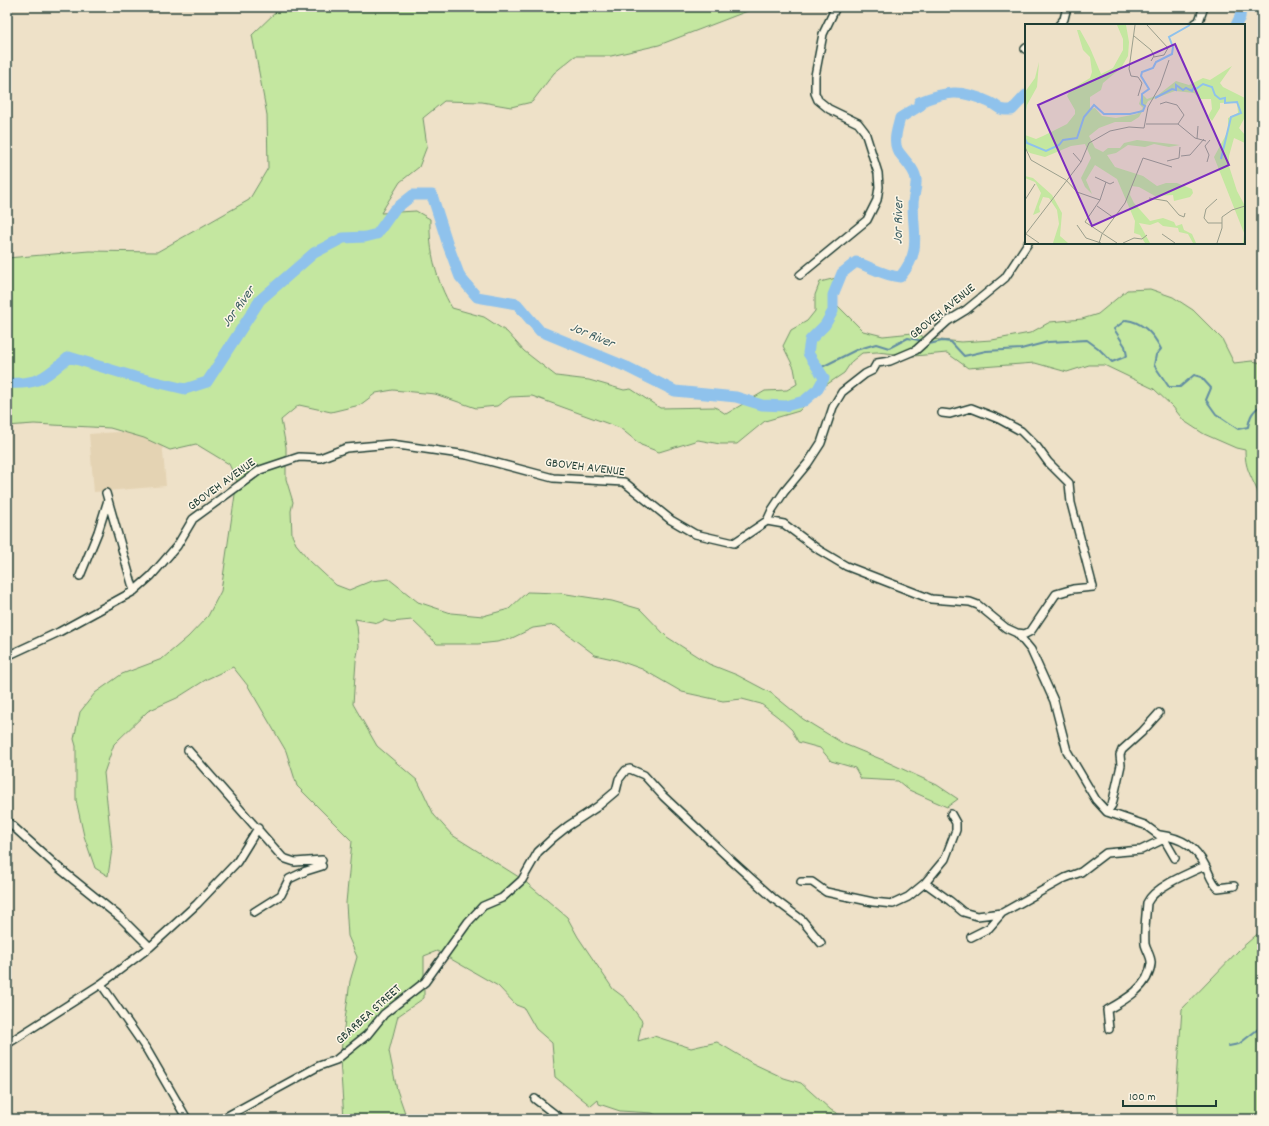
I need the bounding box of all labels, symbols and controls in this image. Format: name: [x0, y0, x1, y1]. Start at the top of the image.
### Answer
inset map: [1025, 24, 1245, 244]
water label: Jor River: [889, 196, 909, 244]
street label: GBOVEH AVENUE: [906, 279, 980, 345]
water label: Jor River: [217, 281, 262, 332]
water label: Jor River: [567, 318, 619, 355]
street label: GBOVEH AVENUE: [184, 454, 260, 516]
street label: GBOVEH AVENUE: [544, 454, 626, 482]
street label: GBARBEA STREET: [332, 980, 406, 1050]
scale bar: [1123, 1082, 1216, 1108]
text: 100 m: [1129, 1089, 1156, 1106]

